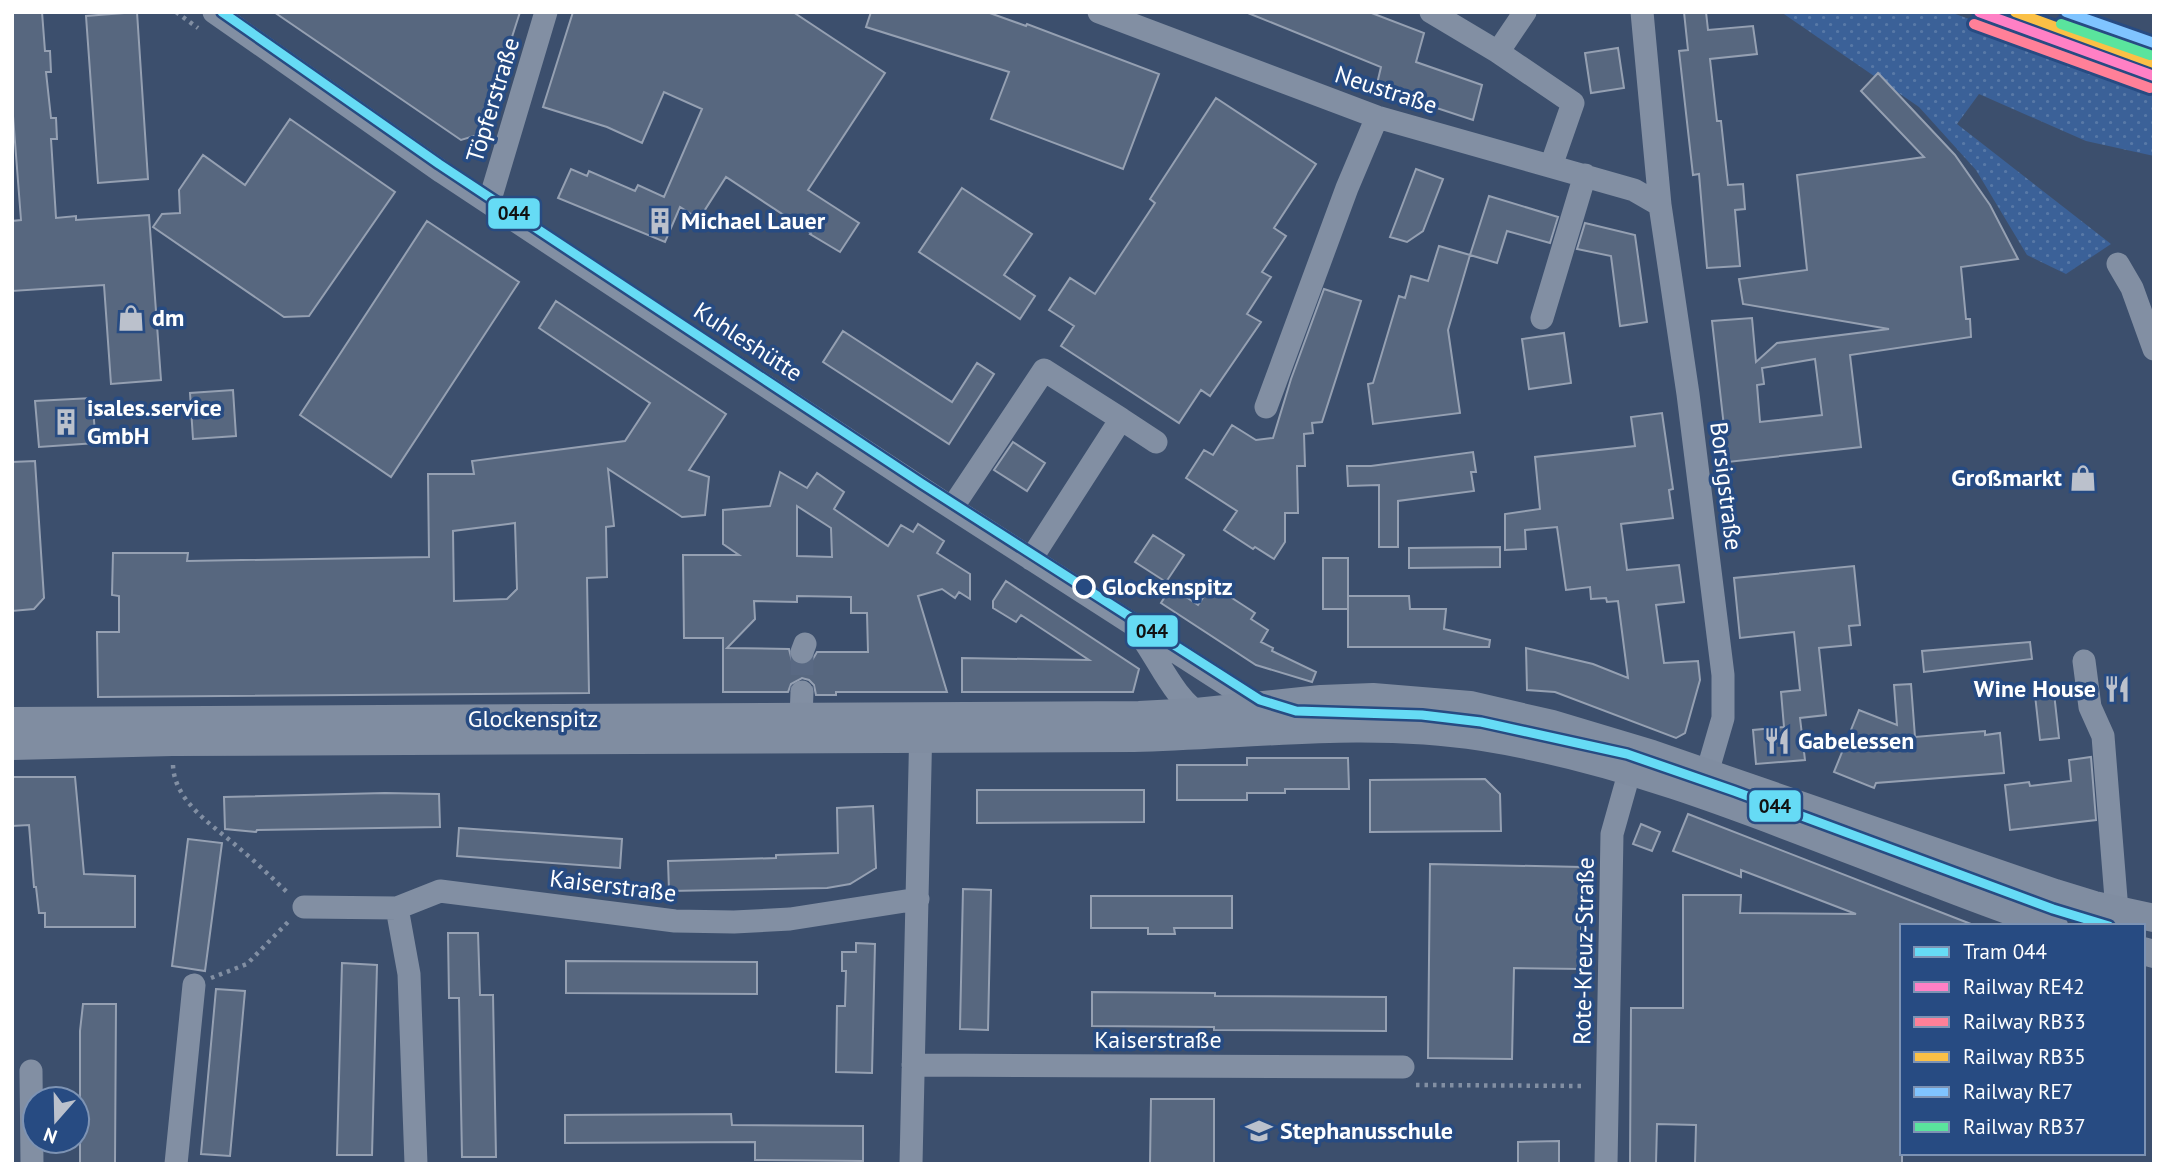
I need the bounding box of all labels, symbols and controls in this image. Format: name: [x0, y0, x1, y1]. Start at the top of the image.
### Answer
street label: Töpferstraße: [459, 34, 526, 166]
street label: Neustraße: [1331, 58, 1441, 121]
line badge: 044: [487, 197, 541, 230]
text: 044: [498, 201, 530, 225]
place label: Michael Lauer: [681, 205, 826, 236]
building icon: Michael Lauer: [645, 206, 675, 236]
street label: Kuhleshütte: [688, 295, 809, 388]
place label: dm: [152, 302, 184, 333]
shop icon: dm: [116, 303, 146, 333]
place label: isales.service GmbH: [87, 392, 222, 451]
building icon: isales.service GmbH: [51, 407, 81, 437]
street label: Borsigstraße: [1703, 420, 1750, 552]
place label: Großmarkt: [1951, 462, 2063, 493]
shop icon: Großmarkt: [2068, 463, 2098, 493]
place label: Glockenspitz: [1102, 571, 1233, 602]
marker: Glockenspitz: [1073, 576, 1095, 598]
line badge: 044: [1126, 614, 1179, 648]
text: 044: [1136, 619, 1168, 643]
place label: Wine House: [1974, 673, 2096, 704]
restaurant icon: Wine House: [2102, 674, 2132, 704]
street label: Glockenspitz: [468, 703, 598, 734]
place label: Gabelessen: [1798, 725, 1914, 756]
restaurant icon: Gabelessen: [1762, 726, 1792, 756]
line badge: 044: [1748, 789, 1802, 823]
text: 044: [1759, 794, 1791, 818]
street label: Rote-Kreuz-Straße: [1566, 857, 1601, 1045]
street label: Kaiserstraße: [548, 862, 678, 909]
legend: [1900, 924, 2145, 1155]
text: Tram 044: [1963, 938, 2047, 965]
text: Railway RE42: [1963, 973, 2085, 1000]
text: Railway RB33: [1963, 1008, 2086, 1035]
street label: Kaiserstraße: [1094, 1024, 1222, 1055]
text: Railway RB35: [1963, 1043, 2086, 1070]
text: Railway RE7: [1963, 1078, 2073, 1105]
north arrow: [21, 1085, 91, 1155]
text: Railway RB37: [1963, 1113, 2086, 1140]
place label: Stephanusschule: [1280, 1115, 1453, 1146]
school or university icon: Stephanusschule: [1244, 1116, 1274, 1146]
text: N: [40, 1123, 60, 1149]

